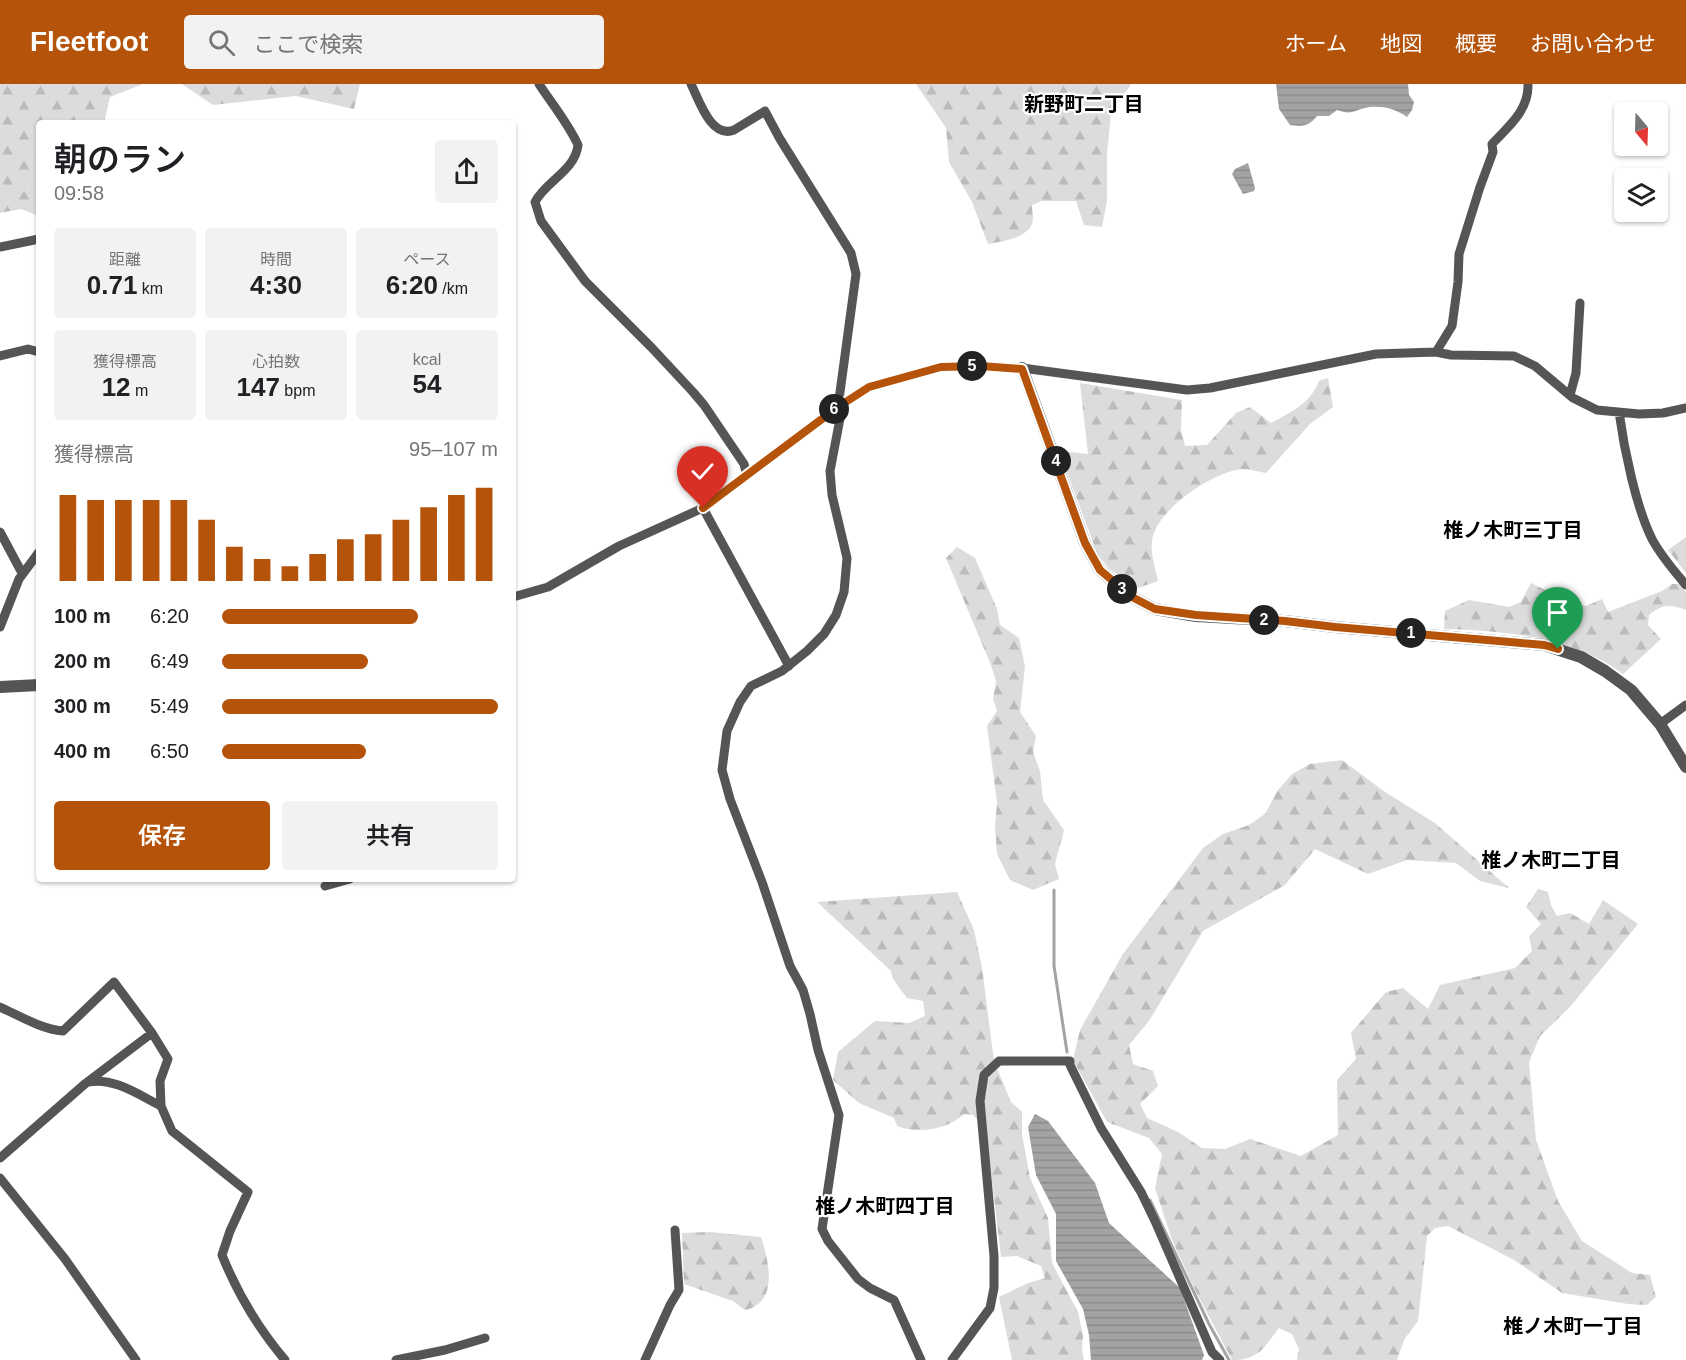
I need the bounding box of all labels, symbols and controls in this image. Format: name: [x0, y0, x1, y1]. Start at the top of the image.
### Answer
search box: [184, 15, 604, 69]
text: Fleetfoot: [30, 26, 148, 57]
icon: search: [205, 26, 238, 59]
text: ここで検索: [253, 32, 363, 57]
text: ホーム: [1285, 32, 1347, 55]
text: 地図: [1380, 32, 1422, 55]
text: 概要: [1455, 32, 1497, 55]
text: お問い合わせ: [1530, 32, 1656, 55]
district label: 新野町二丁目: [1024, 93, 1144, 115]
north arrow: [1614, 102, 1668, 156]
map controls: [1614, 102, 1668, 222]
button: share: [435, 140, 498, 203]
text: 朝のラン: [54, 141, 186, 178]
button: layers: [1614, 168, 1668, 222]
text: 09:58: [54, 182, 104, 204]
text: 距離: [109, 251, 141, 268]
text: 時間: [260, 251, 292, 268]
text: ペース: [403, 251, 451, 268]
text: 0.71: [87, 270, 137, 300]
text: 4:30: [250, 270, 302, 300]
text: 6:20: [386, 270, 438, 300]
text: km: [137, 280, 163, 297]
text: /km: [438, 280, 468, 297]
text: kcal: [413, 351, 441, 368]
pin: 5: [957, 351, 987, 381]
text: 獲得標高: [93, 353, 157, 370]
text: 心拍数: [252, 353, 300, 370]
text: 5: [968, 357, 976, 374]
text: 54: [413, 369, 441, 399]
text: 12: [102, 372, 131, 402]
text: 147: [237, 372, 280, 402]
text: m: [131, 382, 148, 399]
text: bpm: [280, 382, 315, 399]
pin: 6: [819, 394, 849, 424]
text: 6: [830, 400, 838, 417]
text: 95–107 m: [409, 438, 498, 460]
text: 獲得標高: [54, 443, 134, 465]
pin: [677, 446, 728, 508]
pin: 4: [1041, 446, 1071, 476]
text: 4: [1052, 452, 1060, 469]
icon: check: [686, 455, 719, 488]
district label: 椎ノ木町三丁目: [1443, 519, 1583, 541]
pin: 3: [1107, 574, 1137, 604]
text: 3: [1118, 580, 1126, 597]
pin: [1532, 587, 1583, 649]
icon: arrive: [1541, 596, 1574, 629]
text: 100 m: [54, 605, 111, 627]
text: 6:20: [150, 605, 189, 627]
pin: 2: [1249, 605, 1279, 635]
text: 2: [1260, 611, 1268, 628]
pin: 1: [1396, 618, 1426, 648]
text: 1: [1407, 624, 1415, 641]
text: 200 m: [54, 650, 111, 672]
text: 6:49: [150, 650, 189, 672]
text: 300 m: [54, 695, 111, 717]
text: 5:49: [150, 695, 189, 717]
text: 400 m: [54, 740, 111, 762]
text: 6:50: [150, 740, 189, 762]
button: 保存: [54, 801, 270, 870]
button: 共有: [282, 801, 498, 870]
district label: 椎ノ木町二丁目: [1481, 849, 1621, 871]
district label: 椎ノ木町四丁目: [815, 1195, 955, 1217]
district label: 椎ノ木町一丁目: [1503, 1315, 1643, 1337]

